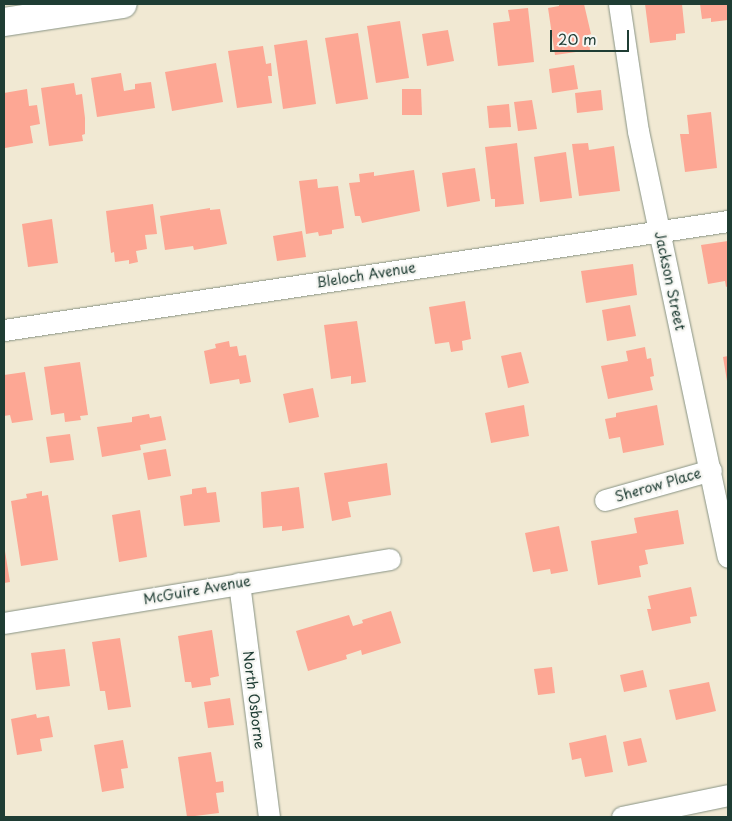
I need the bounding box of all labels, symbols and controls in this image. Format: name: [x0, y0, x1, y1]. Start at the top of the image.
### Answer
scale bar: [552, 20, 631, 52]
text: 20 m: [558, 27, 597, 50]
street label: Jackson Street: [651, 230, 689, 332]
street label: Bleloch Avenue: [315, 259, 417, 291]
street label: Sherow Place: [613, 465, 703, 505]
street label: McGuire Avenue: [142, 572, 252, 608]
street label: North Osborne: [240, 650, 268, 750]

